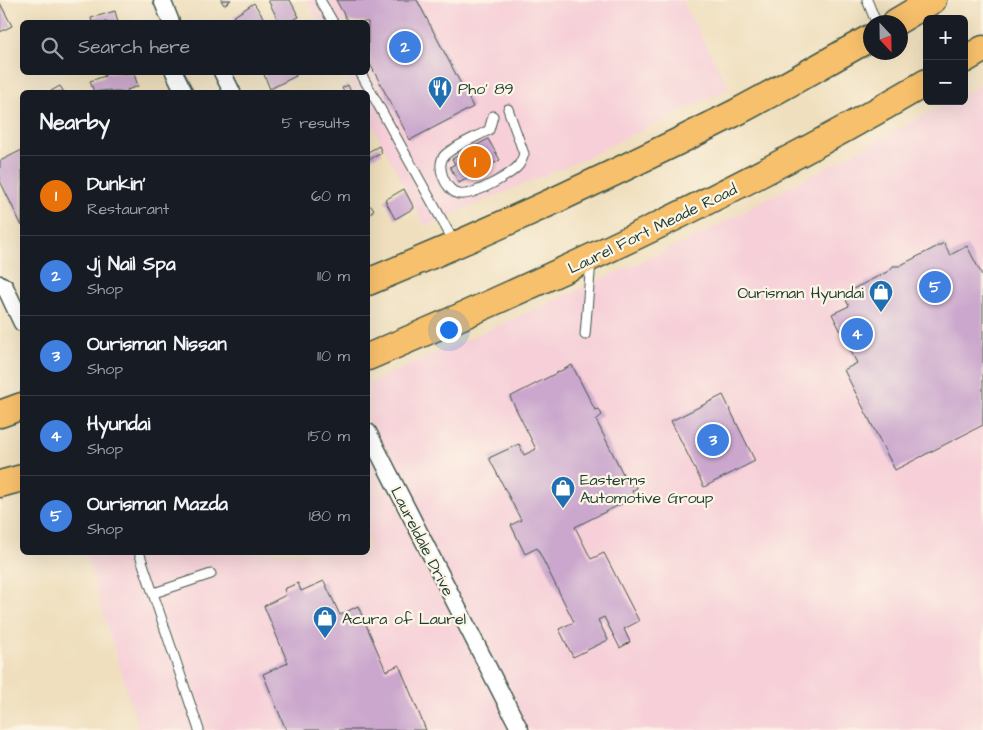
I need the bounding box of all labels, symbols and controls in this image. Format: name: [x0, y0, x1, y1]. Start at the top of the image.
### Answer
north arrow: [863, 15, 908, 60]
map controls: [923, 15, 968, 105]
button: +: [923, 15, 968, 60]
search box: [20, 20, 370, 75]
pin: 2: [389, 28, 421, 66]
icon: search: [38, 34, 66, 62]
text: Search here: [78, 34, 190, 61]
button: −: [923, 60, 968, 105]
restaurant icon: Pho' 89: [427, 75, 453, 109]
place label: Pho' 89: [458, 78, 514, 100]
text: Nearby: [40, 108, 110, 137]
text: 5 results: [282, 112, 350, 134]
pin: 1: [459, 143, 491, 181]
text: Dunkin': [87, 171, 146, 198]
street label: Laurel Fort Meade Road: [564, 178, 741, 279]
text: 1: [55, 185, 57, 207]
text: 60 m: [311, 185, 350, 207]
text: Restaurant: [87, 198, 169, 220]
text: Jj Nail Spa: [87, 251, 176, 278]
text: 2: [51, 265, 61, 287]
text: 110 m: [317, 265, 350, 287]
pin: 5: [919, 268, 951, 306]
text: Shop: [87, 278, 123, 300]
shop icon: Ourisman Hyundai: [868, 279, 894, 313]
place label: Ourisman Hyundai: [738, 282, 865, 305]
pin: 4: [841, 315, 873, 353]
your location: [436, 317, 462, 343]
text: Ourisman Nissan: [87, 331, 227, 358]
text: 3: [52, 345, 60, 367]
text: 110 m: [317, 345, 350, 367]
text: Shop: [87, 358, 123, 380]
text: Hyundai: [87, 411, 150, 438]
pin: 3: [697, 421, 729, 459]
text: 4: [51, 425, 61, 447]
text: 150 m: [308, 425, 350, 447]
text: Shop: [87, 438, 123, 460]
place label: Easterns Automotive Group: [580, 469, 714, 509]
shop icon: Easterns Automotive Group: [550, 475, 576, 509]
street label: Laureldale Drive: [385, 483, 459, 600]
text: Ourisman Mazda: [87, 491, 228, 518]
text: 5: [50, 505, 62, 527]
text: 180 m: [309, 505, 350, 527]
text: Shop: [87, 518, 123, 540]
shop icon: Acura of Laurel: [312, 605, 338, 639]
place label: Acura of Laurel: [342, 608, 466, 630]

